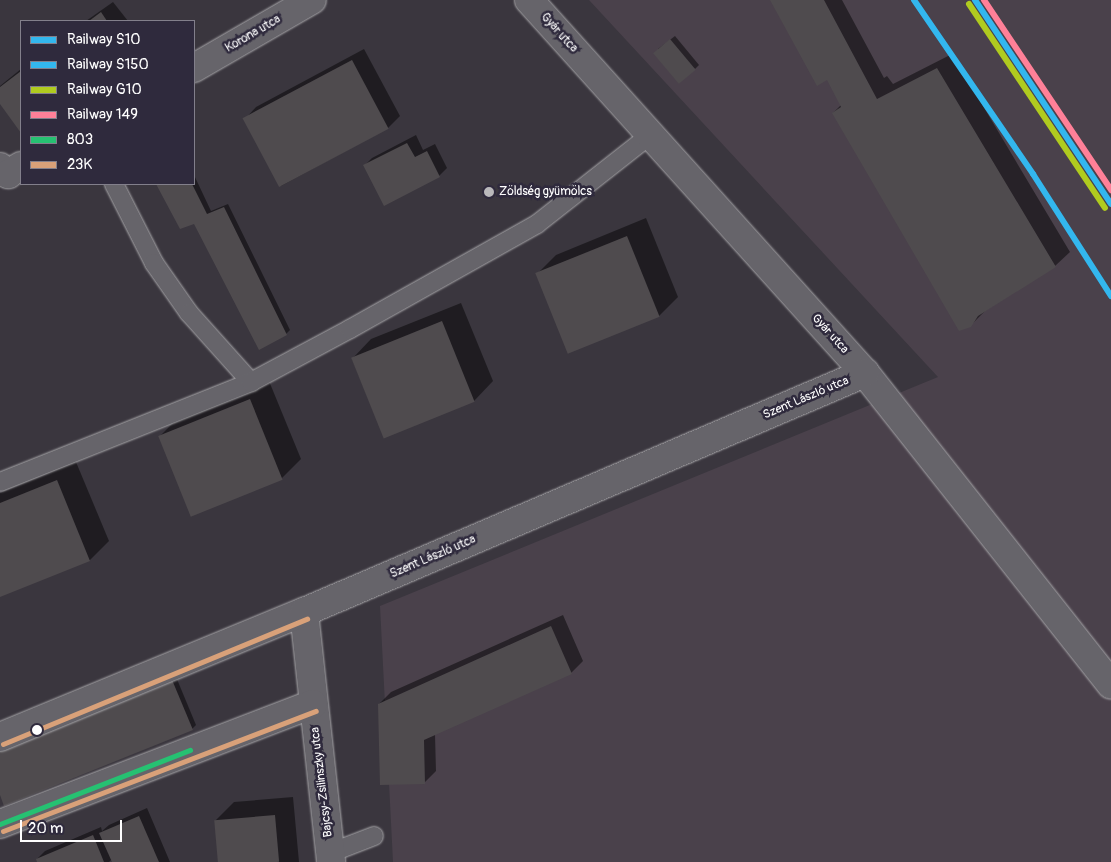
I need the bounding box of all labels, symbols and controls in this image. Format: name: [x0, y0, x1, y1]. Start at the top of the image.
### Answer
street label: Gyár utca: [538, 10, 580, 56]
street label: Korona utca: [223, 12, 283, 56]
legend: [20, 20, 195, 185]
text: Railway S10: [67, 30, 141, 49]
text: Railway S150: [67, 55, 149, 74]
text: Railway G10: [67, 80, 142, 99]
text: Railway 149: [67, 105, 138, 124]
text: 803: [67, 130, 93, 149]
text: 23K: [67, 155, 92, 174]
place label: Zöldség gyümölcs: [499, 185, 592, 199]
marker: Zöldség gyümölcs: [483, 186, 495, 198]
street label: Gyár utca: [809, 311, 851, 357]
street label: Szent László utca: [761, 373, 851, 423]
street label: Szent László utca: [388, 532, 478, 582]
unlabelled marker: [32, 725, 42, 735]
street label: Bajcsy-Zsilinszky utca: [308, 726, 336, 838]
scale bar: [22, 810, 125, 842]
text: 20 m: [28, 819, 63, 838]

